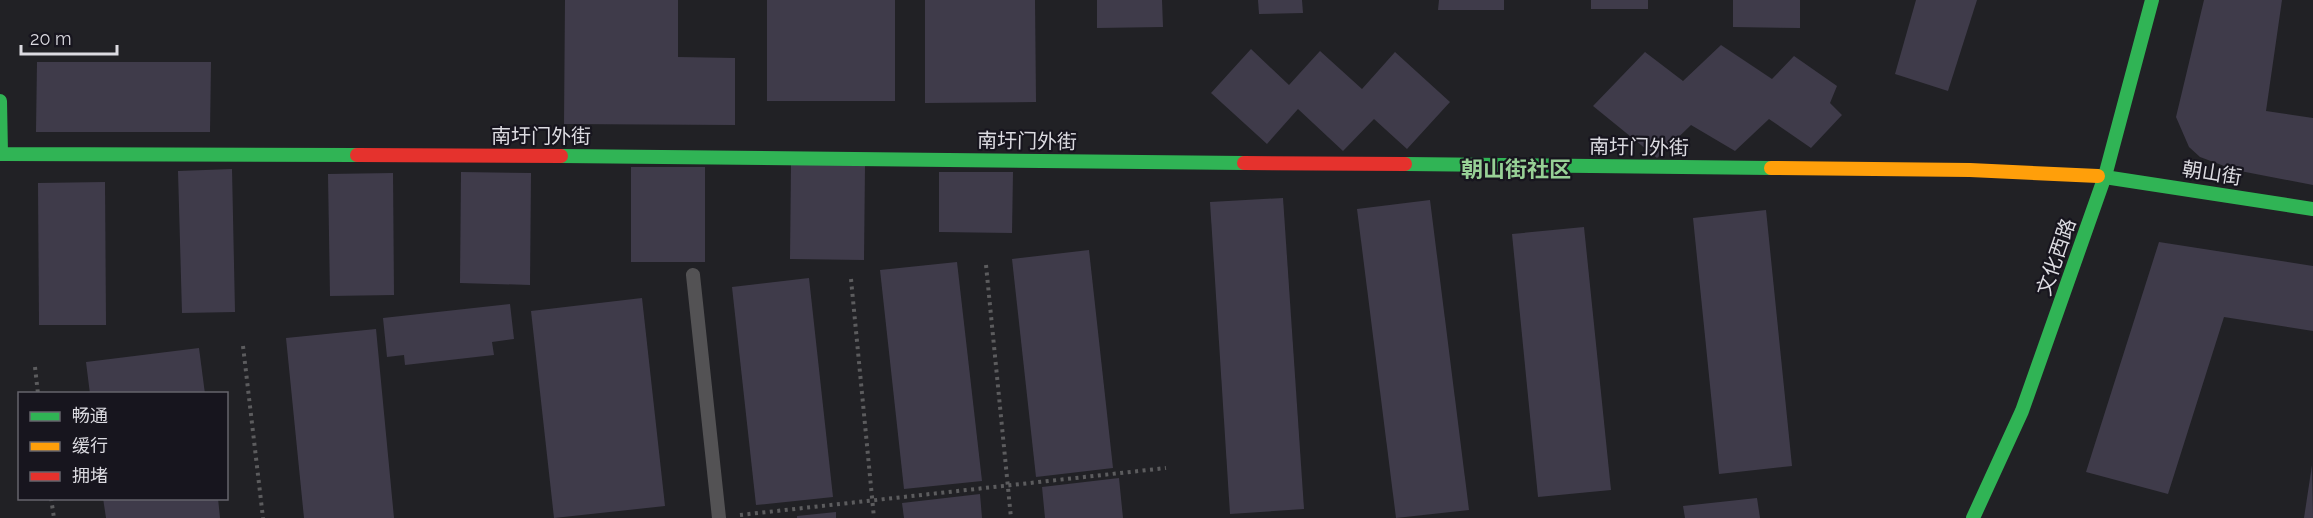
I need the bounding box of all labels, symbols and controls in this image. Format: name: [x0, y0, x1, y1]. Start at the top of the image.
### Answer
scale bar: [21, 18, 117, 56]
text: 20 m: [30, 28, 72, 49]
street label: 南圩门外街: [491, 124, 591, 148]
street label: 南圩门外街: [977, 128, 1077, 154]
street label: 南圩门外街: [1589, 134, 1689, 160]
district label: 朝山街社区: [1461, 156, 1571, 182]
street label: 朝山街: [2180, 156, 2244, 190]
street label: 文化西路: [2032, 215, 2080, 299]
legend: [18, 392, 228, 500]
text: 畅通: [72, 405, 108, 426]
text: 缓行: [72, 435, 108, 456]
text: 拥堵: [72, 465, 108, 486]

